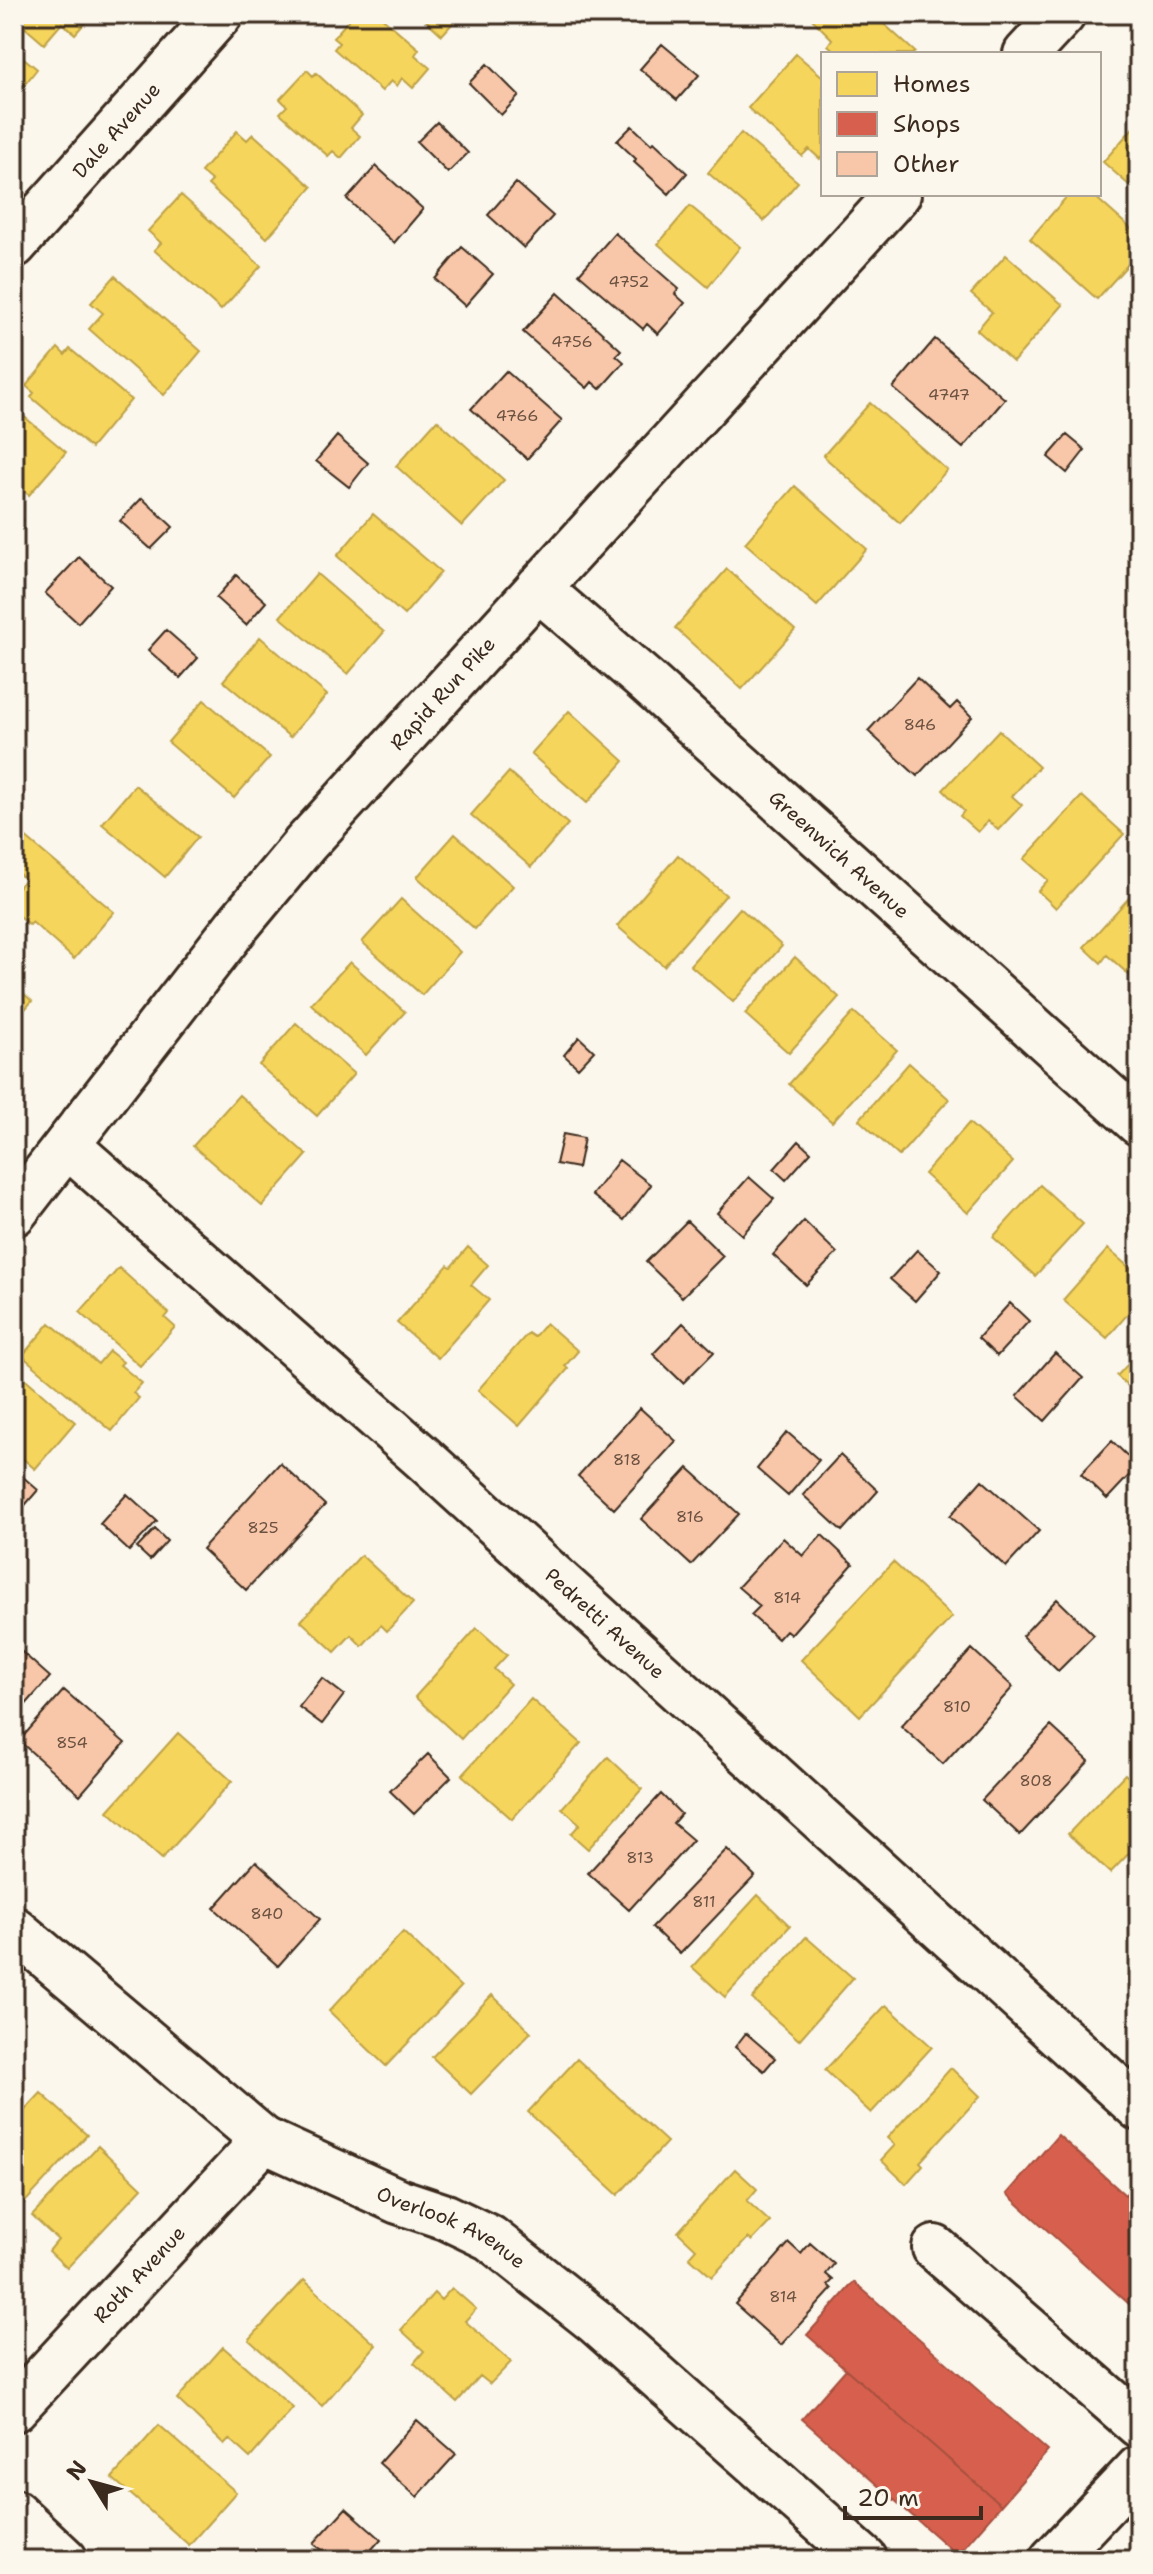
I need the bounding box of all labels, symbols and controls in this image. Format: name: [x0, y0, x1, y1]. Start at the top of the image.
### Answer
legend: [821, 52, 1101, 196]
text: Homes: [893, 68, 971, 100]
street label: Dale Avenue: [67, 77, 166, 183]
text: Shops: [893, 108, 961, 140]
text: Other: [893, 148, 960, 180]
house number: 4752: [609, 271, 649, 292]
house number: 4756: [551, 331, 593, 352]
house number: 4747: [928, 384, 970, 405]
house number: 4766: [496, 405, 538, 426]
street label: Rapid Run Pike: [384, 631, 501, 756]
house number: 846: [904, 714, 936, 735]
street label: Greenwich Avenue: [764, 784, 915, 924]
house number: 818: [613, 1449, 641, 1470]
house number: 816: [676, 1506, 704, 1527]
house number: 825: [248, 1517, 278, 1538]
street label: Pedretti Avenue: [540, 1562, 671, 1685]
house number: 814: [773, 1587, 801, 1608]
house number: 810: [943, 1696, 971, 1717]
house number: 854: [56, 1732, 88, 1753]
house number: 808: [1019, 1770, 1053, 1791]
house number: 813: [626, 1847, 654, 1868]
house number: 811: [692, 1891, 716, 1912]
house number: 840: [251, 1903, 283, 1924]
street label: Overlook Avenue: [372, 2180, 531, 2274]
street label: Roth Avenue: [88, 2220, 191, 2328]
house number: 814: [769, 2286, 797, 2307]
north arrow: [52, 2442, 132, 2522]
text: N: [60, 2455, 93, 2486]
scale bar: [845, 2470, 981, 2520]
text: 20 m: [857, 2482, 919, 2514]

